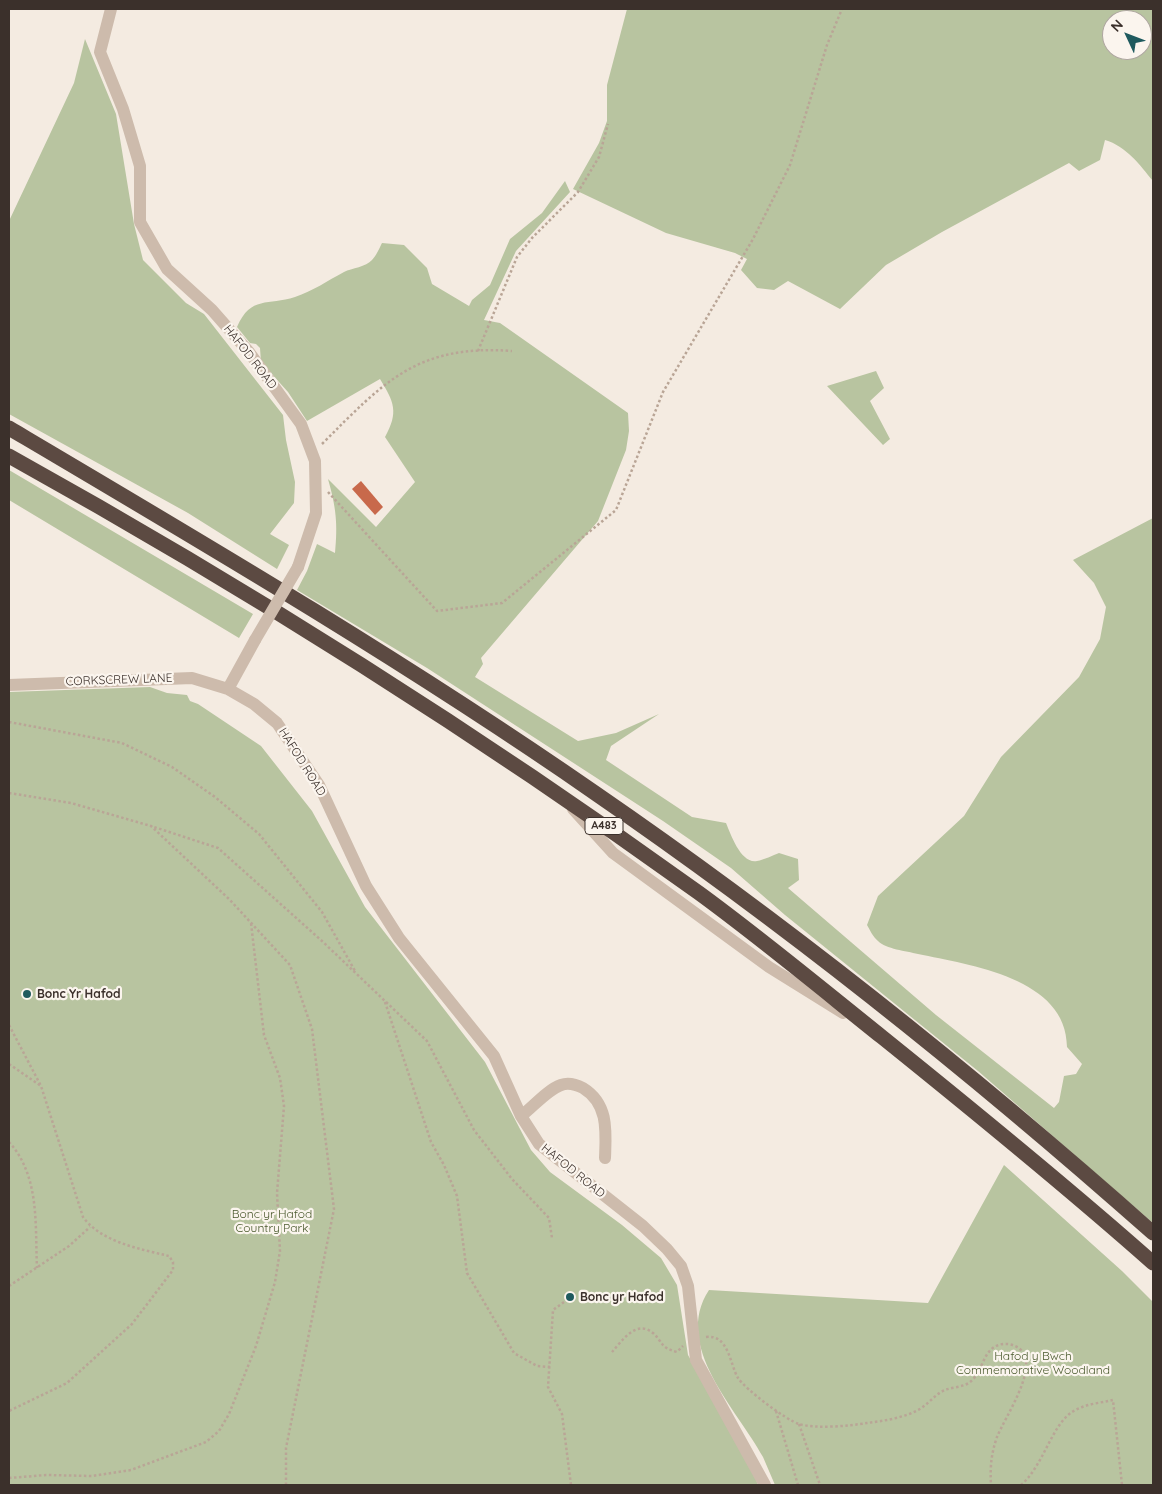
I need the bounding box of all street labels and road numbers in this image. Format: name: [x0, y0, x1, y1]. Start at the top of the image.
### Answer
street label: HAFOD ROAD: [220, 322, 280, 392]
street label: CORKSCREW LANE: [65, 671, 173, 689]
street label: HAFOD ROAD: [275, 725, 329, 799]
road number: A483: [585, 818, 623, 834]
street label: HAFOD ROAD: [538, 1141, 608, 1201]

